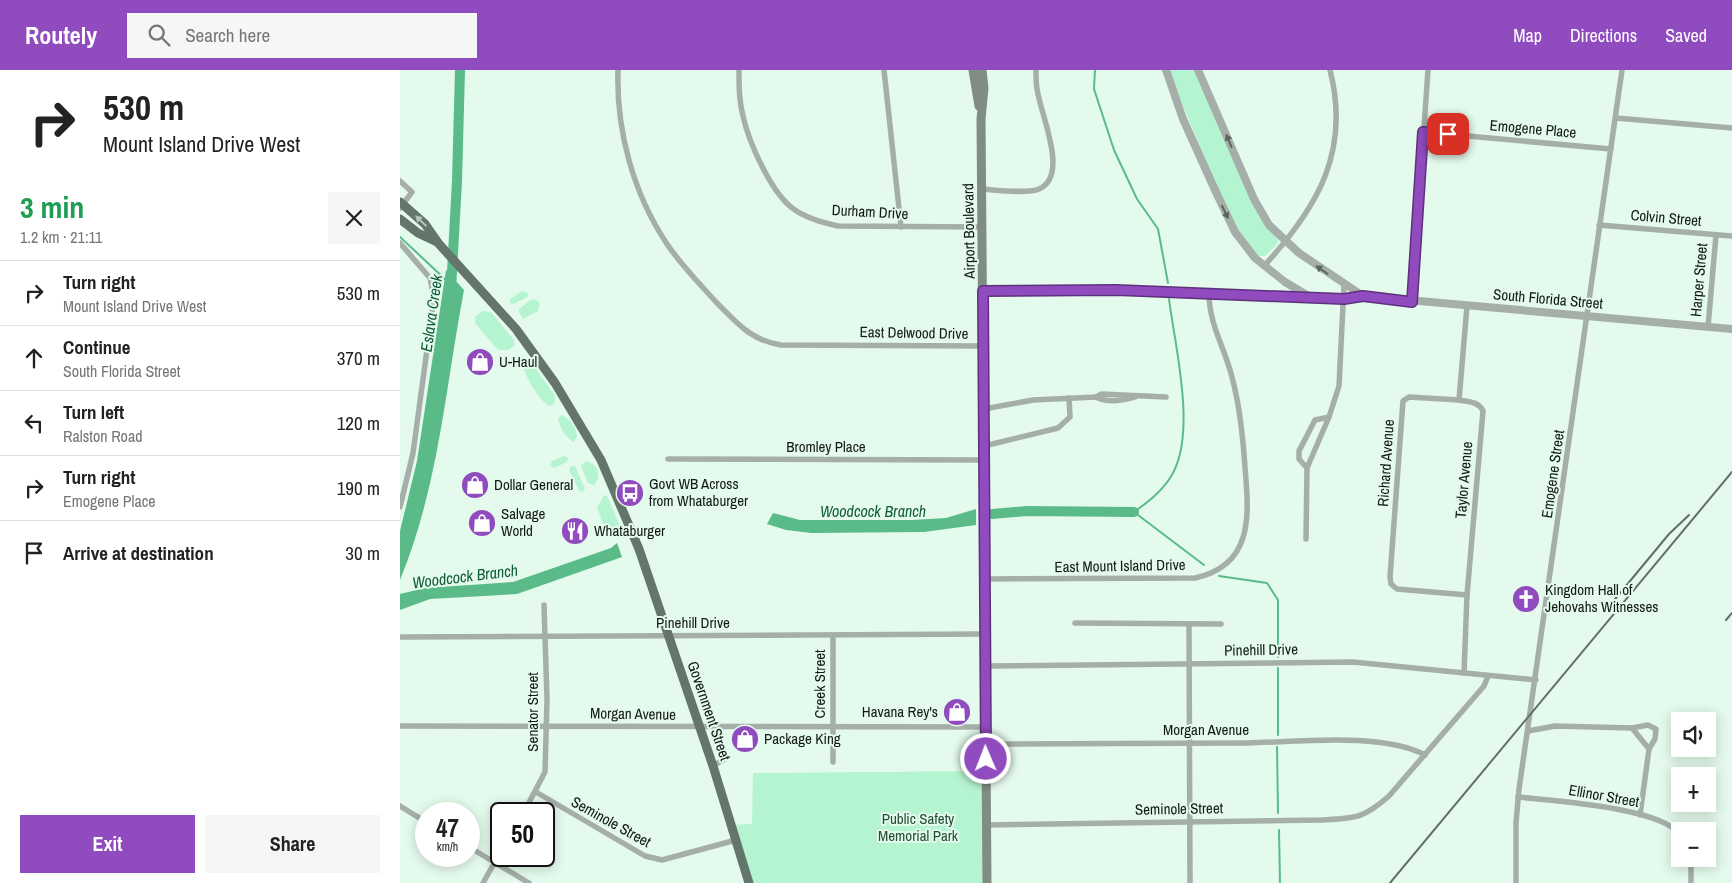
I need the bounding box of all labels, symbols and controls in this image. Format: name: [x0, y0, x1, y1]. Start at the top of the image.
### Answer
search box: [127, 13, 477, 58]
text: Routely: [25, 19, 97, 51]
icon: search: [145, 21, 173, 49]
text: Search here: [185, 22, 270, 48]
text: Map: [1513, 23, 1542, 48]
text: Directions: [1570, 23, 1637, 48]
text: Saved: [1665, 23, 1707, 48]
text: 530 m: [103, 84, 184, 131]
icon: right: [20, 90, 85, 155]
pin: [1427, 113, 1469, 155]
street label: Emogene Place: [1489, 114, 1577, 143]
icon: arrive: [1434, 120, 1462, 148]
text: Mount Island Drive West: [103, 129, 300, 159]
one-way arrow: [1224, 134, 1232, 148]
street label: Airport Boulevard: [957, 183, 980, 280]
text: 3 min: [20, 187, 84, 227]
button: close: [328, 192, 380, 244]
street label: Durham Drive: [831, 199, 909, 224]
one-way arrow: [1221, 204, 1229, 219]
street label: Colvin Street: [1630, 204, 1703, 231]
one-way arrow: [416, 215, 428, 227]
text: 1.2 km · 21:11: [20, 226, 102, 248]
street label: Harper Street: [1685, 242, 1712, 318]
one-way arrow: [1315, 265, 1329, 275]
text: Turn right: [63, 269, 135, 295]
water label: Eslava Creek: [415, 272, 447, 353]
icon: right: [20, 279, 48, 307]
text: 530 m: [337, 280, 380, 306]
street label: South Florida Street: [1492, 283, 1604, 314]
text: Mount Island Drive West: [63, 295, 206, 317]
street label: East Delwood Drive: [859, 321, 969, 344]
text: Continue: [63, 334, 131, 360]
icon: ahead: [20, 344, 48, 372]
text: 370 m: [337, 345, 380, 371]
shop icon: U-Haul: [465, 347, 495, 377]
place label: U-Haul: [499, 351, 537, 372]
text: South Florida Street: [63, 360, 180, 382]
text: Turn left: [63, 399, 124, 425]
icon: left: [20, 409, 48, 437]
text: 120 m: [337, 410, 380, 436]
street label: Richard Avenue: [1372, 419, 1399, 507]
text: Ralston Road: [63, 425, 143, 447]
street label: Emogene Street: [1536, 428, 1569, 519]
street label: Bromley Place: [786, 436, 866, 457]
street label: Taylor Avenue: [1450, 440, 1477, 519]
text: Turn right: [63, 464, 135, 490]
shop icon: Dollar General: [460, 470, 490, 500]
place label: Govt WB Across from Whataburger: [649, 473, 748, 511]
icon: right: [20, 474, 48, 502]
place label: Dollar General: [494, 474, 573, 495]
text: 190 m: [337, 475, 380, 501]
bus stop icon: Govt WB Across from Whataburger: [615, 478, 645, 508]
text: Emogene Place: [63, 490, 156, 512]
water label: Woodcock Branch: [820, 500, 926, 522]
place label: Salvage World: [501, 503, 546, 541]
shop icon: Salvage World: [467, 508, 497, 538]
restaurant icon: Whataburger: [560, 516, 590, 546]
place label: Whataburger: [594, 520, 665, 541]
icon: arrive: [20, 539, 48, 567]
text: Arrive at destination: [63, 540, 214, 566]
text: 30 m: [345, 540, 380, 566]
street label: East Mount Island Drive: [1054, 554, 1186, 577]
water label: Woodcock Branch: [411, 559, 519, 593]
place label: Kingdom Hall of Jehovahs Witnesses: [1545, 579, 1659, 617]
church icon: Kingdom Hall of Jehovahs Witnesses: [1511, 584, 1541, 614]
street label: Pinehill Drive: [656, 612, 730, 633]
street label: Pinehill Drive: [1224, 638, 1298, 661]
street label: Creek Street: [809, 649, 830, 719]
street label: Government Street: [683, 658, 737, 764]
street label: Senator Street: [522, 672, 543, 752]
shop icon: Havana Rey's: [942, 697, 972, 727]
place label: Havana Rey's: [862, 701, 938, 722]
street label: Morgan Avenue: [590, 702, 676, 725]
map controls: [1671, 712, 1716, 867]
button: sound: [1671, 712, 1716, 757]
street label: Morgan Avenue: [1163, 719, 1249, 740]
shop icon: Package King: [730, 724, 760, 754]
place label: Package King: [764, 728, 841, 749]
position arrow: [959, 732, 1011, 784]
button: +: [1671, 767, 1716, 812]
street label: Ellinor Street: [1567, 779, 1641, 812]
street label: Seminole Street: [568, 791, 655, 852]
street label: Seminole Street: [1135, 797, 1224, 820]
speed limit sign: 50: [490, 802, 555, 867]
park label: Public Safety Memorial Park: [878, 808, 959, 846]
text: 47: [436, 811, 459, 845]
button: Exit: [20, 815, 195, 873]
button: Share: [205, 815, 380, 873]
button: −: [1671, 822, 1716, 867]
text: km/h: [437, 839, 458, 855]

